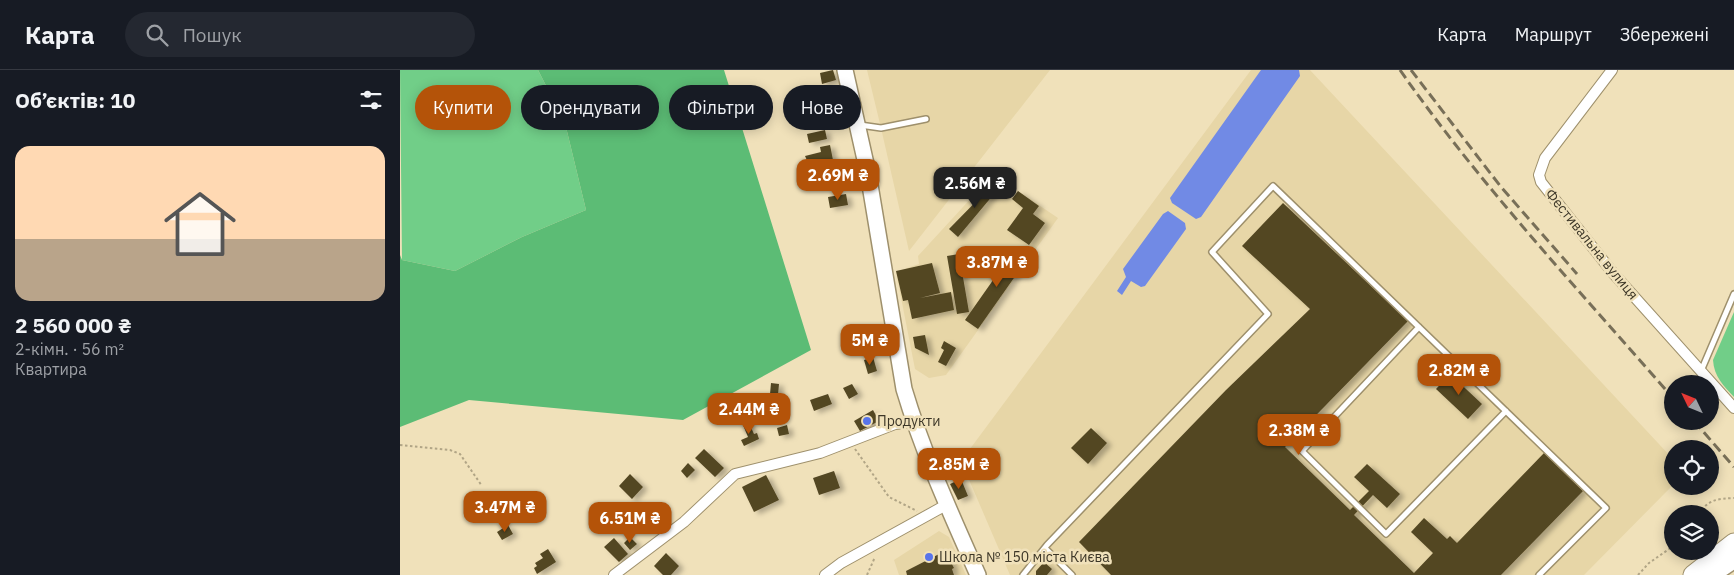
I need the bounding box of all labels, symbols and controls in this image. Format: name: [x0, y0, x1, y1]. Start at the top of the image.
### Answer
search box: [125, 12, 475, 57]
text: Карта: [25, 19, 95, 51]
icon: search: [143, 21, 171, 49]
text: Пошук: [183, 23, 242, 47]
text: Карта: [1437, 23, 1487, 46]
text: Маршрут: [1515, 23, 1592, 46]
text: Збережені: [1620, 23, 1709, 46]
chip: Купити: [415, 85, 511, 130]
chip: Орендувати: [521, 85, 659, 130]
chip: Фільтри: [669, 85, 773, 130]
chip: Нове: [783, 85, 861, 130]
text: Об’єктів: 10: [15, 86, 135, 114]
icon: filters: [357, 86, 385, 114]
pin: 2.69M ₴: [792, 158, 884, 201]
text: 2.69M ₴: [808, 165, 868, 185]
pin: 2.56M ₴: [929, 166, 1021, 209]
text: 2.56M ₴: [945, 173, 1005, 193]
icon: home: [155, 179, 245, 269]
street label: Фестивальна вулиця: [1542, 185, 1642, 303]
pin: 3.87M ₴: [951, 246, 1043, 288]
text: 3.87M ₴: [967, 252, 1027, 272]
text: 2 560 000 ₴: [15, 311, 132, 339]
pin: 5M ₴: [840, 324, 900, 366]
text: 5M ₴: [852, 330, 888, 350]
text: 2-кімн. · 56 m²: [15, 339, 124, 359]
pin: 2.82M ₴: [1413, 354, 1505, 396]
text: Квартира: [15, 359, 87, 379]
text: 2.82M ₴: [1429, 360, 1489, 380]
north arrow: [1664, 375, 1719, 430]
map controls: [1664, 375, 1719, 560]
pin: 2.44M ₴: [703, 392, 795, 435]
text: 2.44M ₴: [719, 399, 779, 419]
place label: Продукти: [877, 412, 940, 430]
pin: 2.38M ₴: [1253, 414, 1345, 456]
marker: Продукти: [861, 415, 873, 427]
text: 2.38M ₴: [1269, 420, 1329, 440]
button: locate: [1664, 440, 1719, 495]
pin: 2.85M ₴: [913, 448, 1005, 490]
text: 2.85M ₴: [929, 454, 989, 474]
pin: 3.47M ₴: [459, 490, 551, 533]
text: 3.47M ₴: [475, 497, 535, 517]
pin: 6.51M ₴: [584, 502, 676, 544]
button: layers: [1664, 505, 1719, 560]
text: 6.51M ₴: [600, 508, 660, 528]
place label: Школа № 150 міста Києва: [939, 548, 1110, 566]
marker: Школа № 150 міста Києва: [923, 551, 935, 563]

